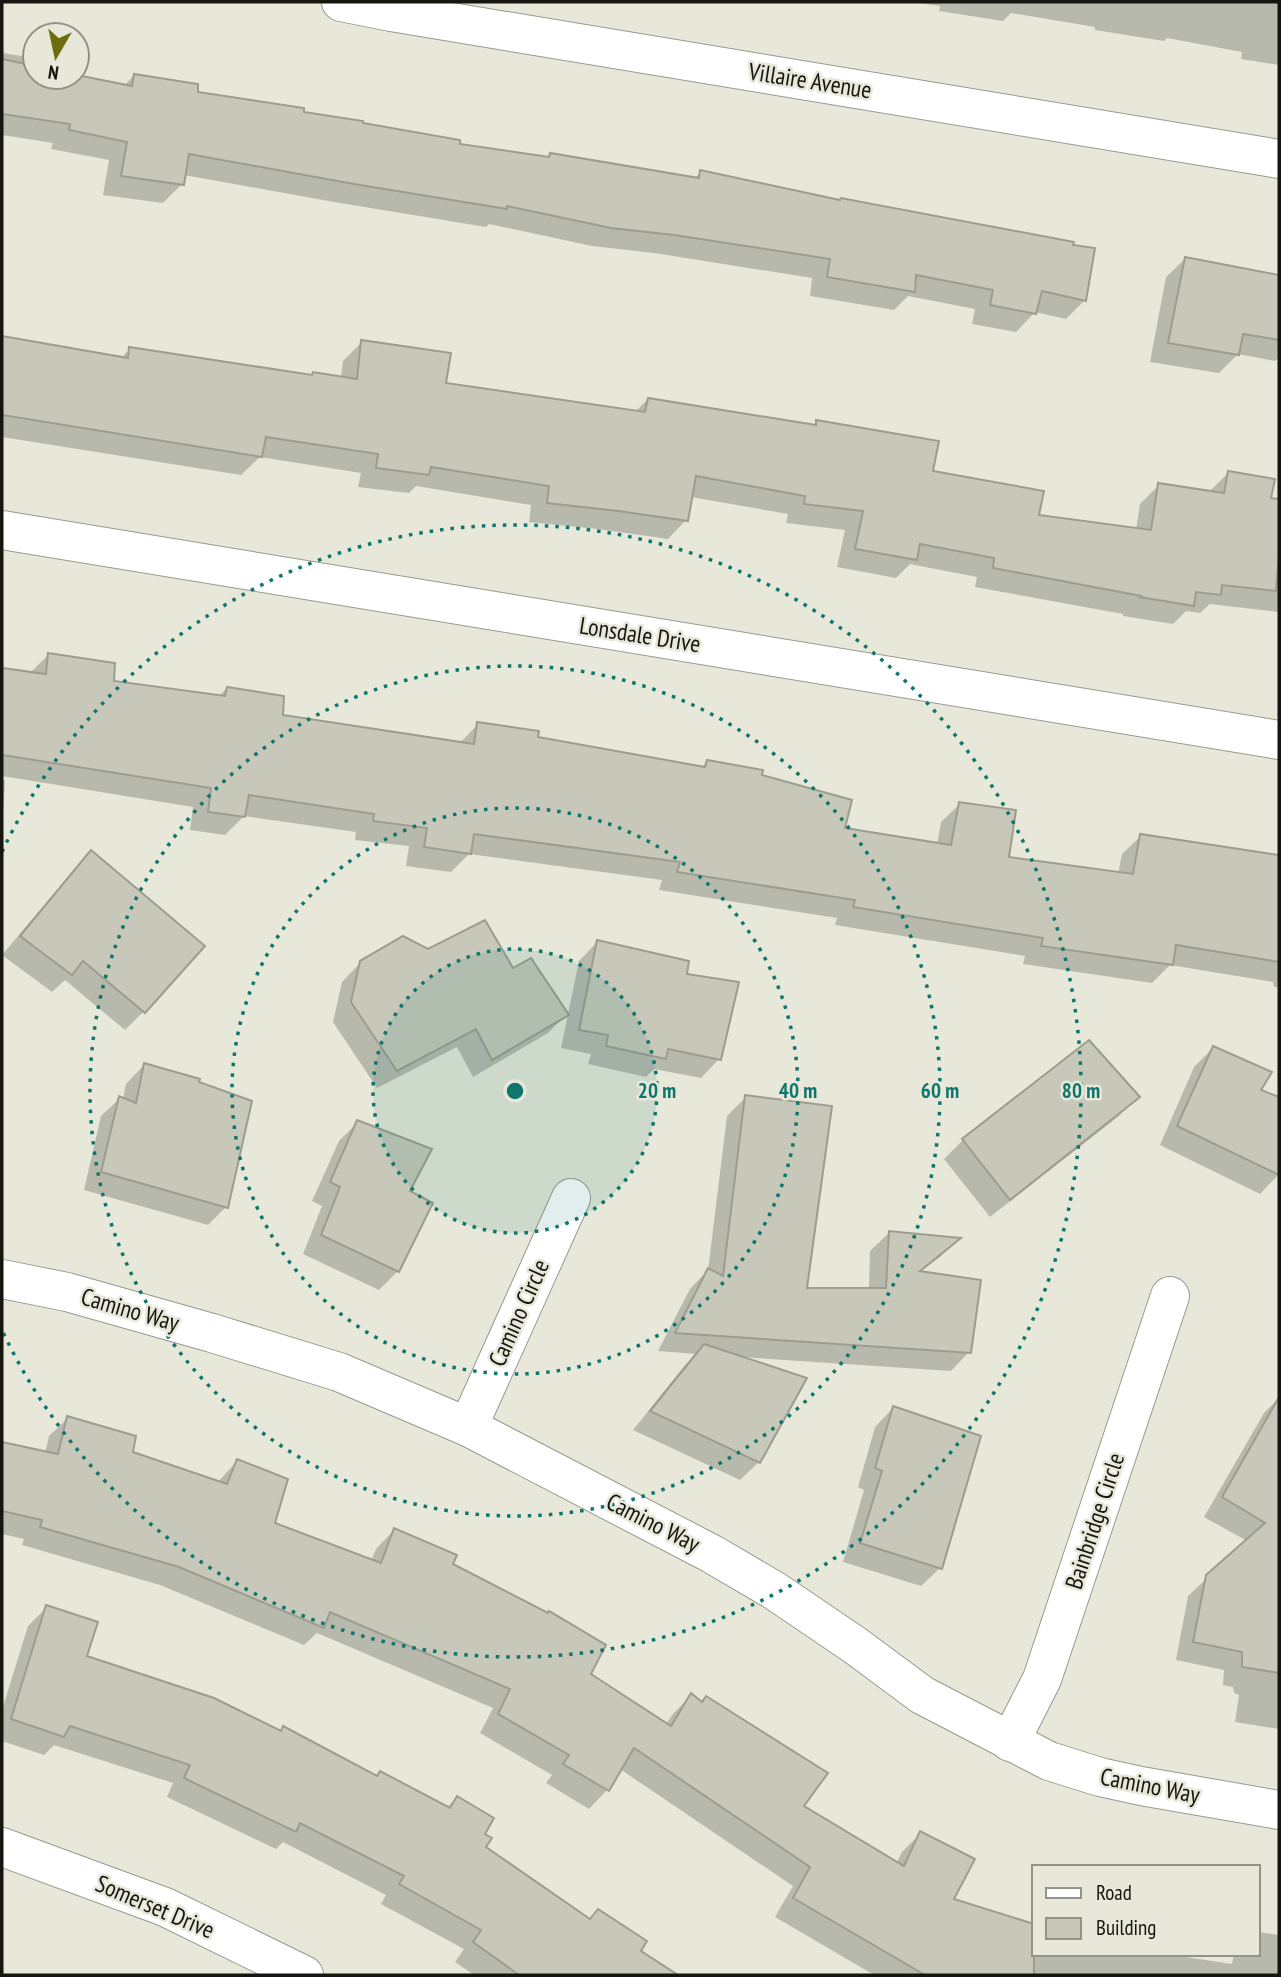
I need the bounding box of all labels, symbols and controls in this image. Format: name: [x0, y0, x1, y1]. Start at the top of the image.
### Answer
north arrow: [21, 21, 91, 91]
street label: Villaire Avenue: [745, 55, 874, 106]
text: N: [46, 60, 60, 85]
street label: Lonsdale Drive: [577, 610, 703, 659]
text: 20 m: [638, 1077, 676, 1104]
text: 40 m: [779, 1077, 817, 1104]
text: 60 m: [921, 1077, 959, 1104]
text: 80 m: [1062, 1077, 1100, 1104]
centre of rings: [503, 1079, 527, 1103]
street label: Camino Circle: [481, 1254, 556, 1371]
street label: Camino Way: [77, 1281, 183, 1338]
street label: Bainbridge Circle: [1058, 1449, 1131, 1593]
street label: Camino Way: [601, 1486, 705, 1559]
street label: Camino Way: [1098, 1761, 1202, 1810]
legend: [1032, 1865, 1260, 1956]
street label: Somerset Drive: [91, 1868, 219, 1945]
text: Road: [1096, 1879, 1132, 1906]
text: Building: [1096, 1914, 1156, 1941]

